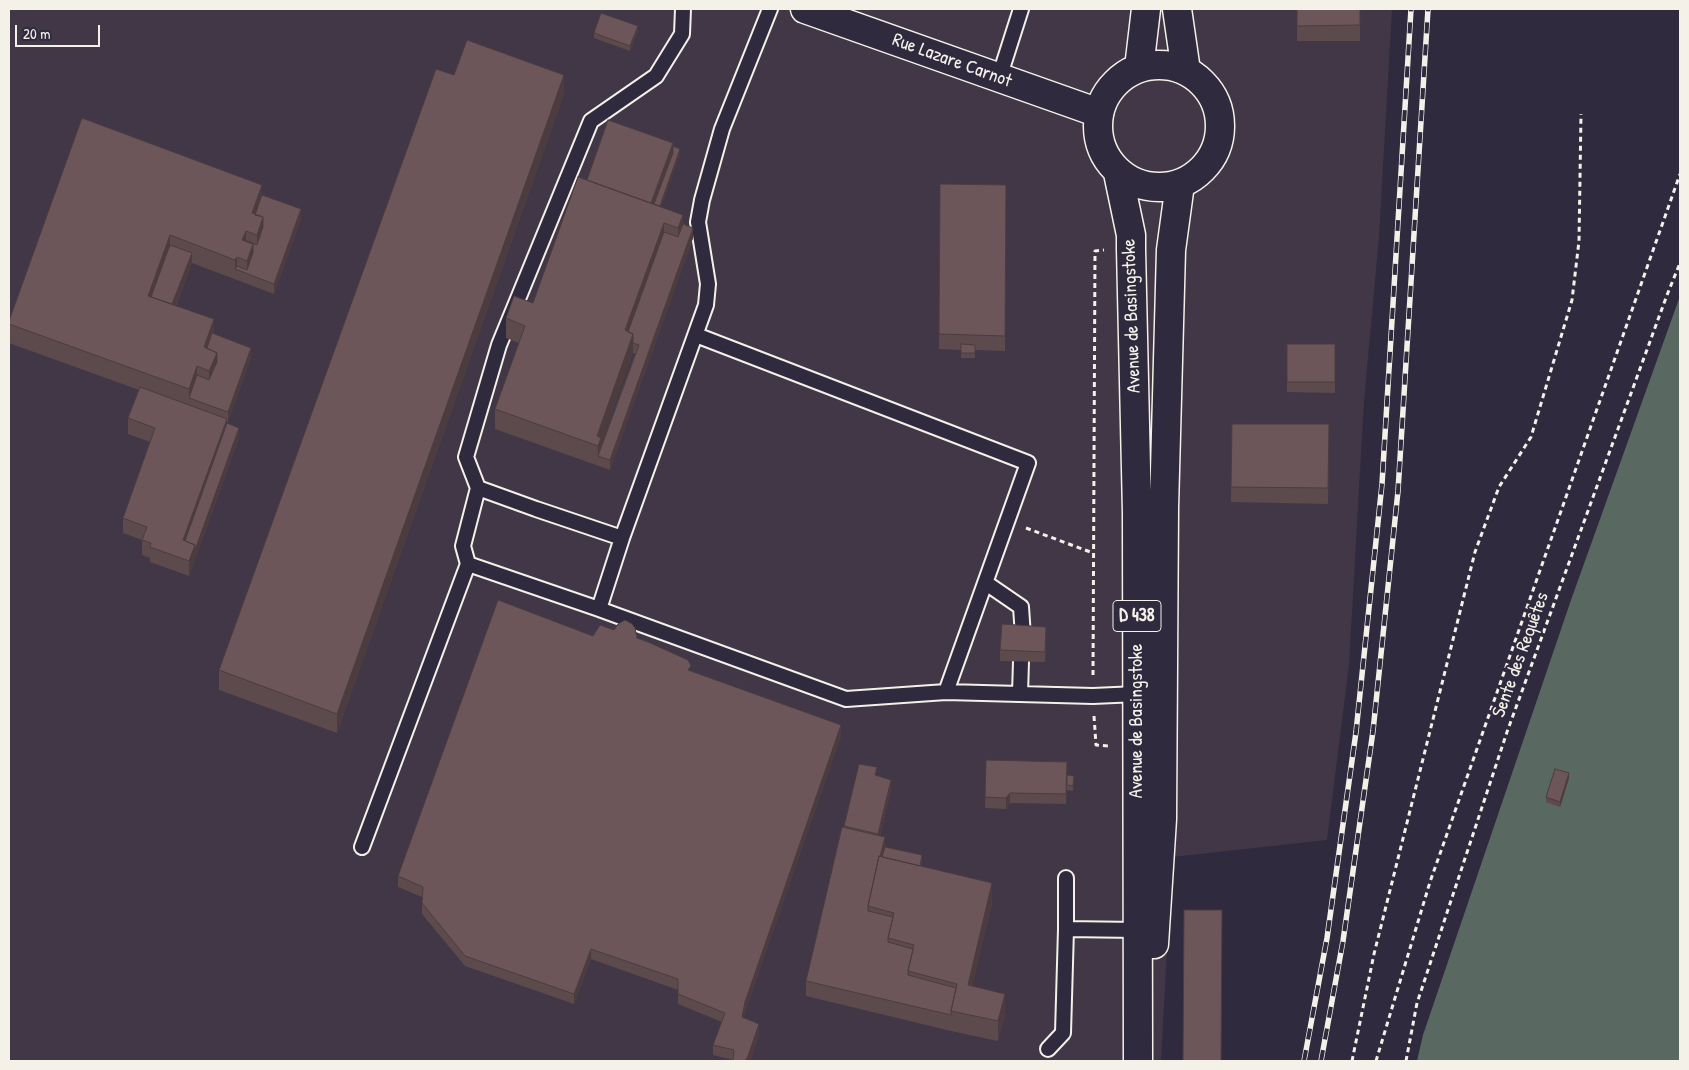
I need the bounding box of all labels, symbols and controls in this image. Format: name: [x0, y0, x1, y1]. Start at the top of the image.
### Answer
scale bar: [18, 15, 102, 47]
text: 20 m: [23, 23, 50, 44]
street label: Rue Lazare Carnot: [889, 29, 1015, 93]
street label: Avenue de Basingstoke: [1118, 238, 1146, 394]
street label: Sente des Requêtes: [1488, 589, 1554, 721]
road number: D 438: [1113, 600, 1161, 632]
street label: Avenue de Basingstoke: [1126, 644, 1148, 798]

